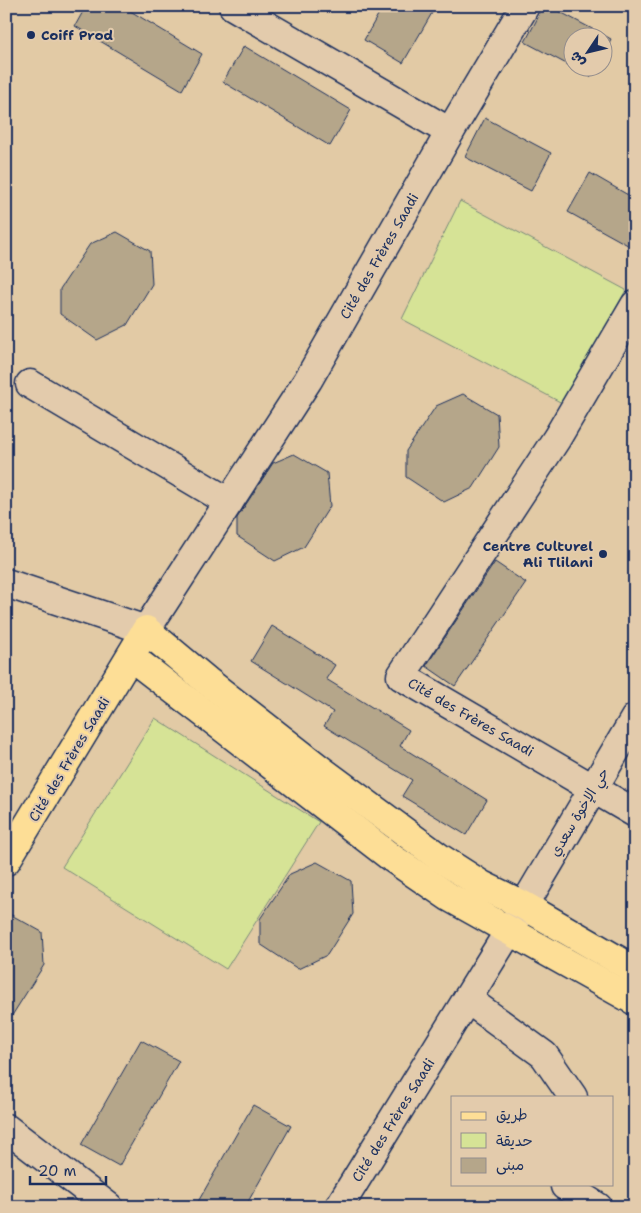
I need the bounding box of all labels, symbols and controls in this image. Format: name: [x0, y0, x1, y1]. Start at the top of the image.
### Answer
place label: Coiff Prod: [41, 26, 114, 44]
north arrow: [564, 28, 614, 78]
marker: Coiff Prod: [25, 29, 37, 41]
text: ش: [566, 48, 589, 71]
street label: Cité des Frères Saadi: [336, 190, 422, 322]
place label: Centre Culturel Ali Tlilani: [483, 537, 593, 571]
marker: Centre Culturel Ali Tlilani: [597, 548, 609, 560]
street label: Cité des Frères Saadi: [405, 674, 537, 760]
street label: Cité des Frères Saadi: [25, 693, 113, 825]
street label: حي الإخوة سعدي: [545, 764, 616, 862]
street label: Cité des Frères Saadi: [348, 1055, 438, 1185]
legend: [451, 1096, 614, 1186]
text: طريق: [496, 1105, 528, 1125]
text: حديقة: [496, 1131, 533, 1151]
scale bar: [30, 1153, 106, 1185]
text: مبنى: [496, 1155, 524, 1175]
text: 20 m: [38, 1161, 77, 1181]

